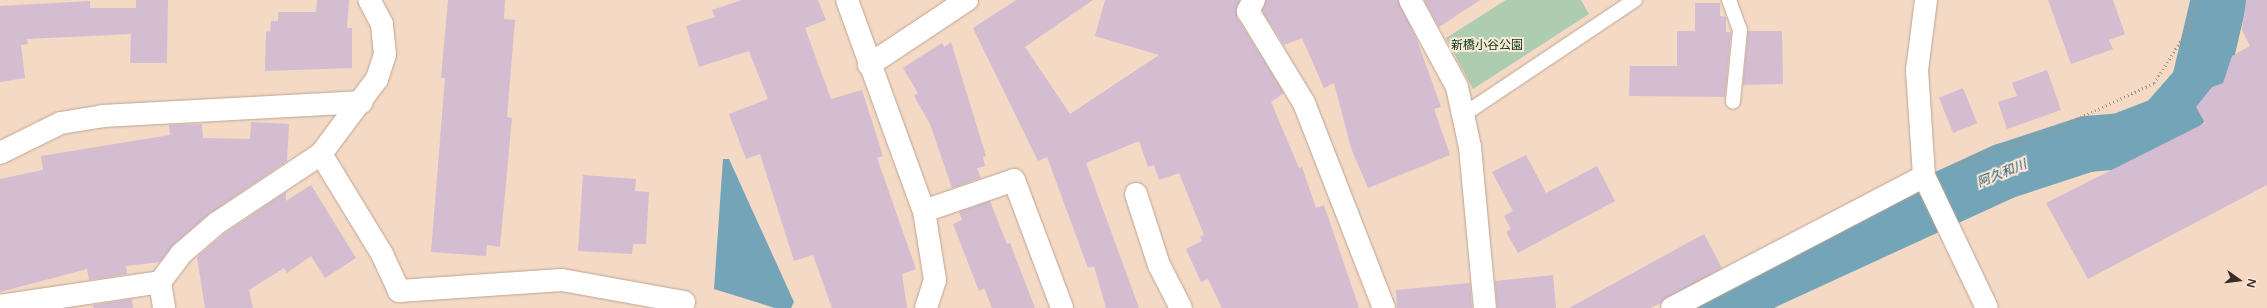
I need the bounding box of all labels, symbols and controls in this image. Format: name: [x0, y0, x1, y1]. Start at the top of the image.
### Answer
park label: 新橋小谷公園: [1451, 39, 1523, 53]
water label: 阿久和川: [1975, 157, 2029, 191]
north arrow: [2219, 260, 2259, 300]
text: N: [2244, 277, 2259, 289]

